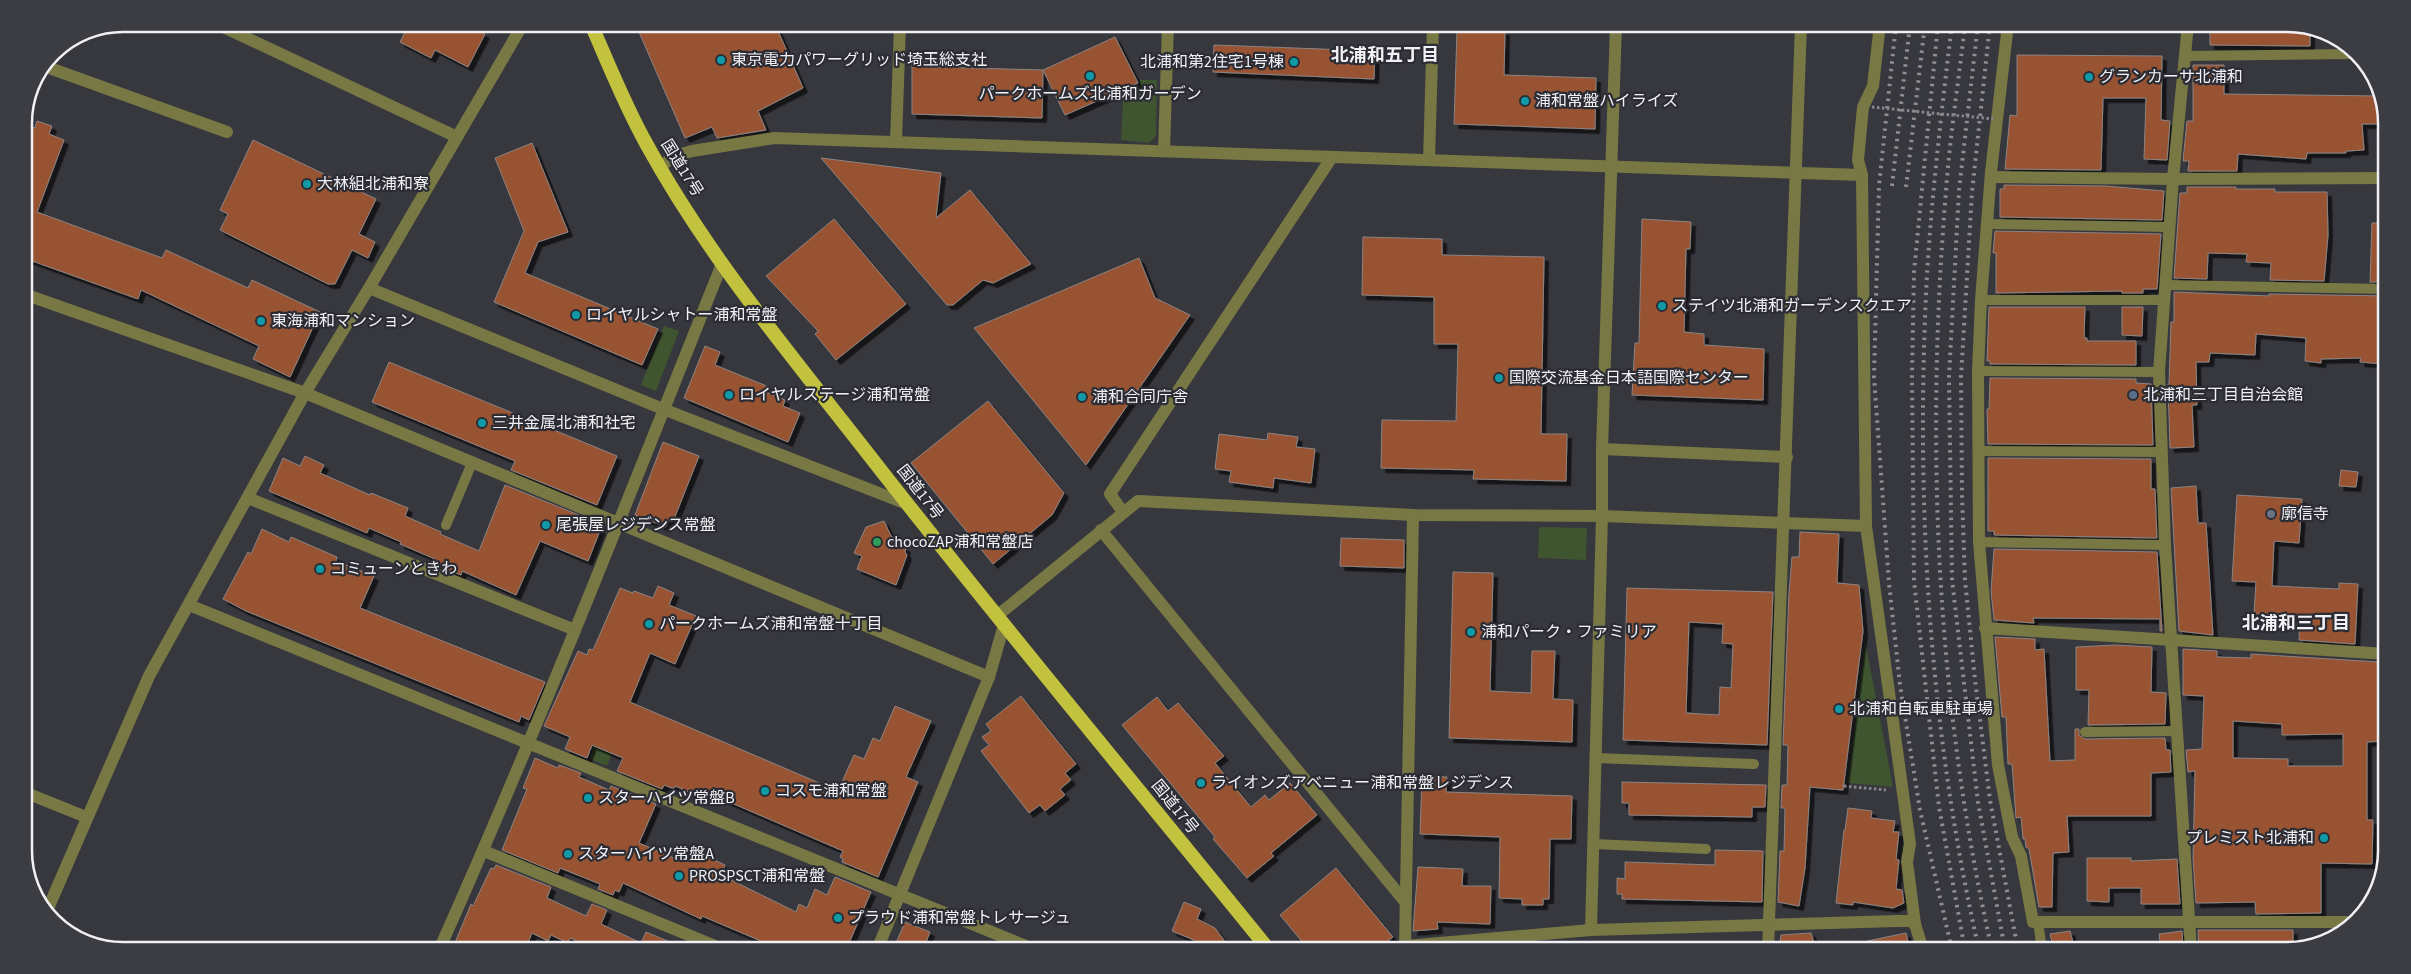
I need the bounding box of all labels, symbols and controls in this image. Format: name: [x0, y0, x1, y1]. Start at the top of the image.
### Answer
district label: 北浦和五丁目: [1331, 43, 1439, 68]
place label: 東京電力パワーグリッド埼玉総支社: [731, 49, 987, 71]
place label: 北浦和第2住宅1号棟: [1140, 51, 1284, 73]
marker: 東京電力パワーグリッド埼玉総支社: [715, 54, 727, 66]
marker: 北浦和第2住宅1号棟: [1288, 56, 1300, 68]
place label: グランカーサ北浦和: [2099, 66, 2243, 88]
marker: パークホームズ北浦和ガーデン: [1084, 70, 1096, 82]
marker: グランカーサ北浦和: [2083, 71, 2095, 83]
place label: パークホームズ北浦和ガーデン: [978, 83, 1202, 105]
place label: 浦和常盤ハイライズ: [1535, 90, 1678, 112]
marker: 浦和常盤ハイライズ: [1519, 95, 1531, 107]
street label: 国道17号: [656, 135, 708, 201]
place label: 大林組北浦和寮: [317, 173, 429, 195]
marker: 大林組北浦和寮: [301, 178, 313, 190]
place label: ステイツ北浦和ガーデンスクエア: [1672, 295, 1912, 317]
marker: ステイツ北浦和ガーデンスクエア: [1656, 300, 1668, 312]
place label: ロイヤルシャトー浦和常盤: [586, 304, 778, 326]
marker: ロイヤルシャトー浦和常盤: [570, 309, 582, 321]
place label: 東海浦和マンション: [271, 310, 415, 332]
marker: 東海浦和マンション: [255, 315, 267, 327]
place label: 国際交流基金日本語国際センター: [1509, 367, 1749, 389]
marker: 国際交流基金日本語国際センター: [1493, 372, 1505, 384]
place label: ロイヤルステージ浦和常盤: [739, 384, 930, 406]
place label: 北浦和三丁目自治会館: [2143, 384, 2303, 406]
place label: 浦和合同庁舎: [1092, 386, 1188, 408]
marker: ロイヤルステージ浦和常盤: [723, 389, 735, 401]
marker: 北浦和三丁目自治会館: [2127, 389, 2139, 401]
marker: 浦和合同庁舎: [1076, 391, 1088, 403]
place label: 三井金属北浦和社宅: [492, 412, 636, 434]
marker: 三井金属北浦和社宅: [476, 417, 488, 429]
street label: 国道17号: [892, 460, 948, 524]
place label: 廓信寺: [2281, 503, 2329, 525]
marker: 廓信寺: [2265, 508, 2277, 520]
place label: 尾張屋レジデンス常盤: [556, 514, 716, 536]
marker: 尾張屋レジデンス常盤: [540, 519, 552, 531]
place label: chocoZAP浦和常盤店: [887, 531, 1034, 553]
marker: chocoZAP浦和常盤店: [871, 536, 883, 548]
place label: コミューンときわ: [330, 558, 457, 580]
marker: コミューンときわ: [314, 563, 326, 575]
district label: 北浦和三丁目: [2242, 611, 2350, 636]
place label: パークホームズ浦和常盤十丁目: [659, 613, 883, 635]
marker: パークホームズ浦和常盤十丁目: [643, 618, 655, 630]
place label: 浦和パーク・ファミリア: [1481, 621, 1657, 643]
marker: 浦和パーク・ファミリア: [1465, 626, 1477, 638]
place label: 北浦和自転車駐車場: [1849, 698, 1993, 720]
marker: 北浦和自転車駐車場: [1833, 703, 1845, 715]
place label: ライオンズアベニュー浦和常盤レジデンス: [1211, 772, 1514, 794]
street label: 国道17号: [1146, 775, 1204, 839]
marker: ライオンズアベニュー浦和常盤レジデンス: [1195, 777, 1207, 789]
place label: コスモ浦和常盤: [775, 780, 887, 802]
marker: コスモ浦和常盤: [759, 785, 771, 797]
place label: スターハイツ常盤B: [598, 787, 735, 809]
marker: スターハイツ常盤B: [582, 792, 594, 804]
place label: プレミスト北浦和: [2186, 827, 2314, 849]
marker: プレミスト北浦和: [2318, 832, 2330, 844]
place label: スターハイツ常盤A: [578, 843, 714, 865]
marker: スターハイツ常盤A: [562, 848, 574, 860]
place label: PROSPSCT浦和常盤: [689, 865, 825, 887]
marker: PROSPSCT浦和常盤: [673, 870, 685, 882]
place label: プラウド浦和常盤トレサージュ: [848, 907, 1071, 929]
marker: プラウド浦和常盤トレサージュ: [832, 912, 844, 924]

